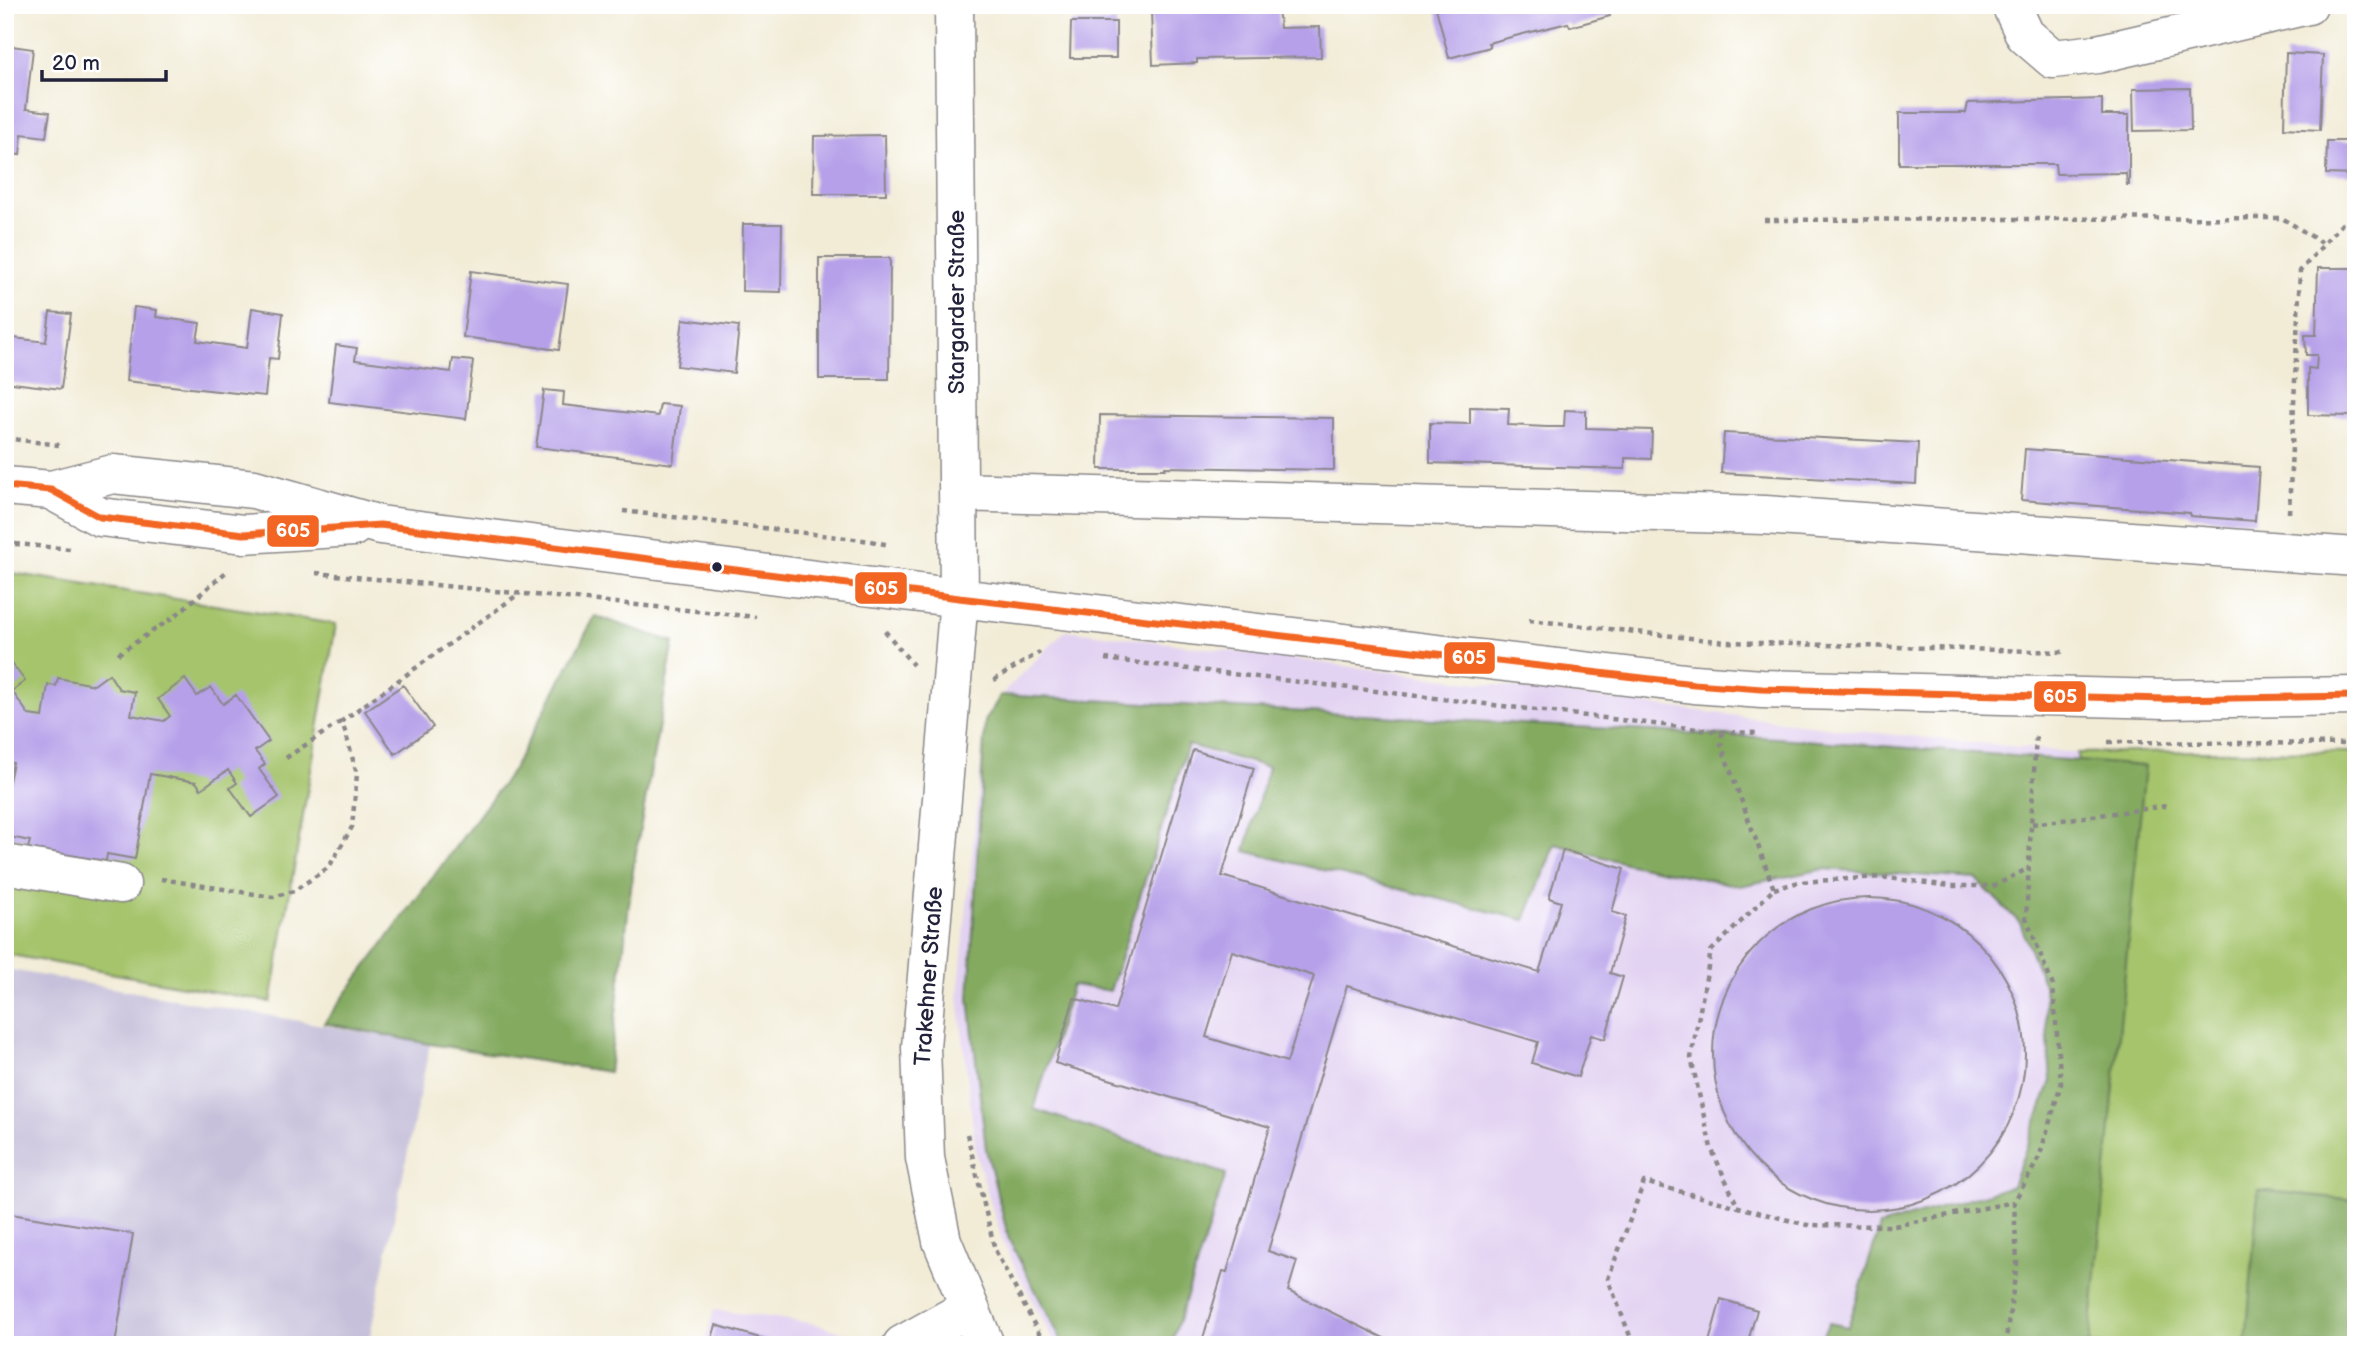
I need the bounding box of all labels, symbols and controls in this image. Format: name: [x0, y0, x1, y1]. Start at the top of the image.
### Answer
scale bar: [42, 38, 166, 82]
text: 20 m: [52, 51, 100, 76]
street label: Stargarder Straße: [943, 210, 971, 394]
line badge: 605: [266, 514, 320, 548]
text: 605: [276, 520, 310, 543]
unlabelled marker: [710, 560, 724, 574]
line badge: 605: [854, 571, 908, 605]
text: 605: [864, 578, 898, 601]
line badge: 605: [1443, 641, 1496, 675]
text: 605: [1452, 647, 1486, 670]
line badge: 605: [2033, 680, 2087, 713]
text: 605: [2043, 686, 2077, 709]
street label: Trakehner Straße: [909, 885, 949, 1067]

